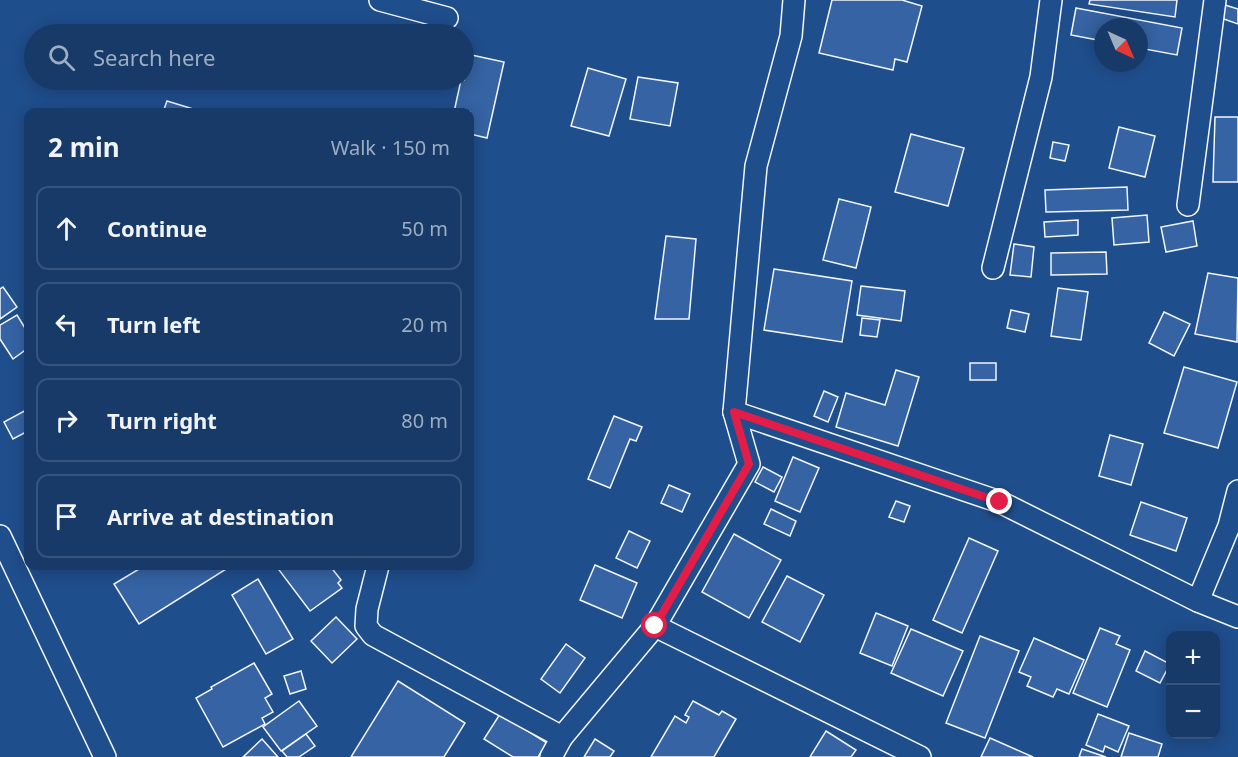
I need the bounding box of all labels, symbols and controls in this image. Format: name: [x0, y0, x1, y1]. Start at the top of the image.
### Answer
north arrow: [1094, 18, 1148, 72]
search box: [24, 24, 474, 90]
icon: search: [45, 41, 78, 74]
text: Search here: [93, 42, 215, 72]
text: 2 min: [48, 129, 120, 165]
text: Walk · 150 m: [331, 134, 450, 161]
icon: ahead: [50, 212, 83, 245]
text: Continue: [107, 213, 207, 243]
text: 50 m: [401, 215, 448, 242]
icon: left: [50, 308, 83, 341]
text: Turn left: [107, 309, 201, 339]
text: 20 m: [401, 311, 448, 338]
icon: right: [50, 404, 83, 437]
text: Turn right: [107, 405, 217, 435]
text: 80 m: [401, 407, 448, 434]
route end: [986, 488, 1012, 514]
icon: arrive: [50, 500, 83, 533]
text: Arrive at destination: [107, 501, 334, 531]
route start: [641, 612, 667, 638]
map controls: [1166, 631, 1220, 739]
button: +: [1166, 631, 1220, 685]
button: −: [1166, 685, 1220, 739]

